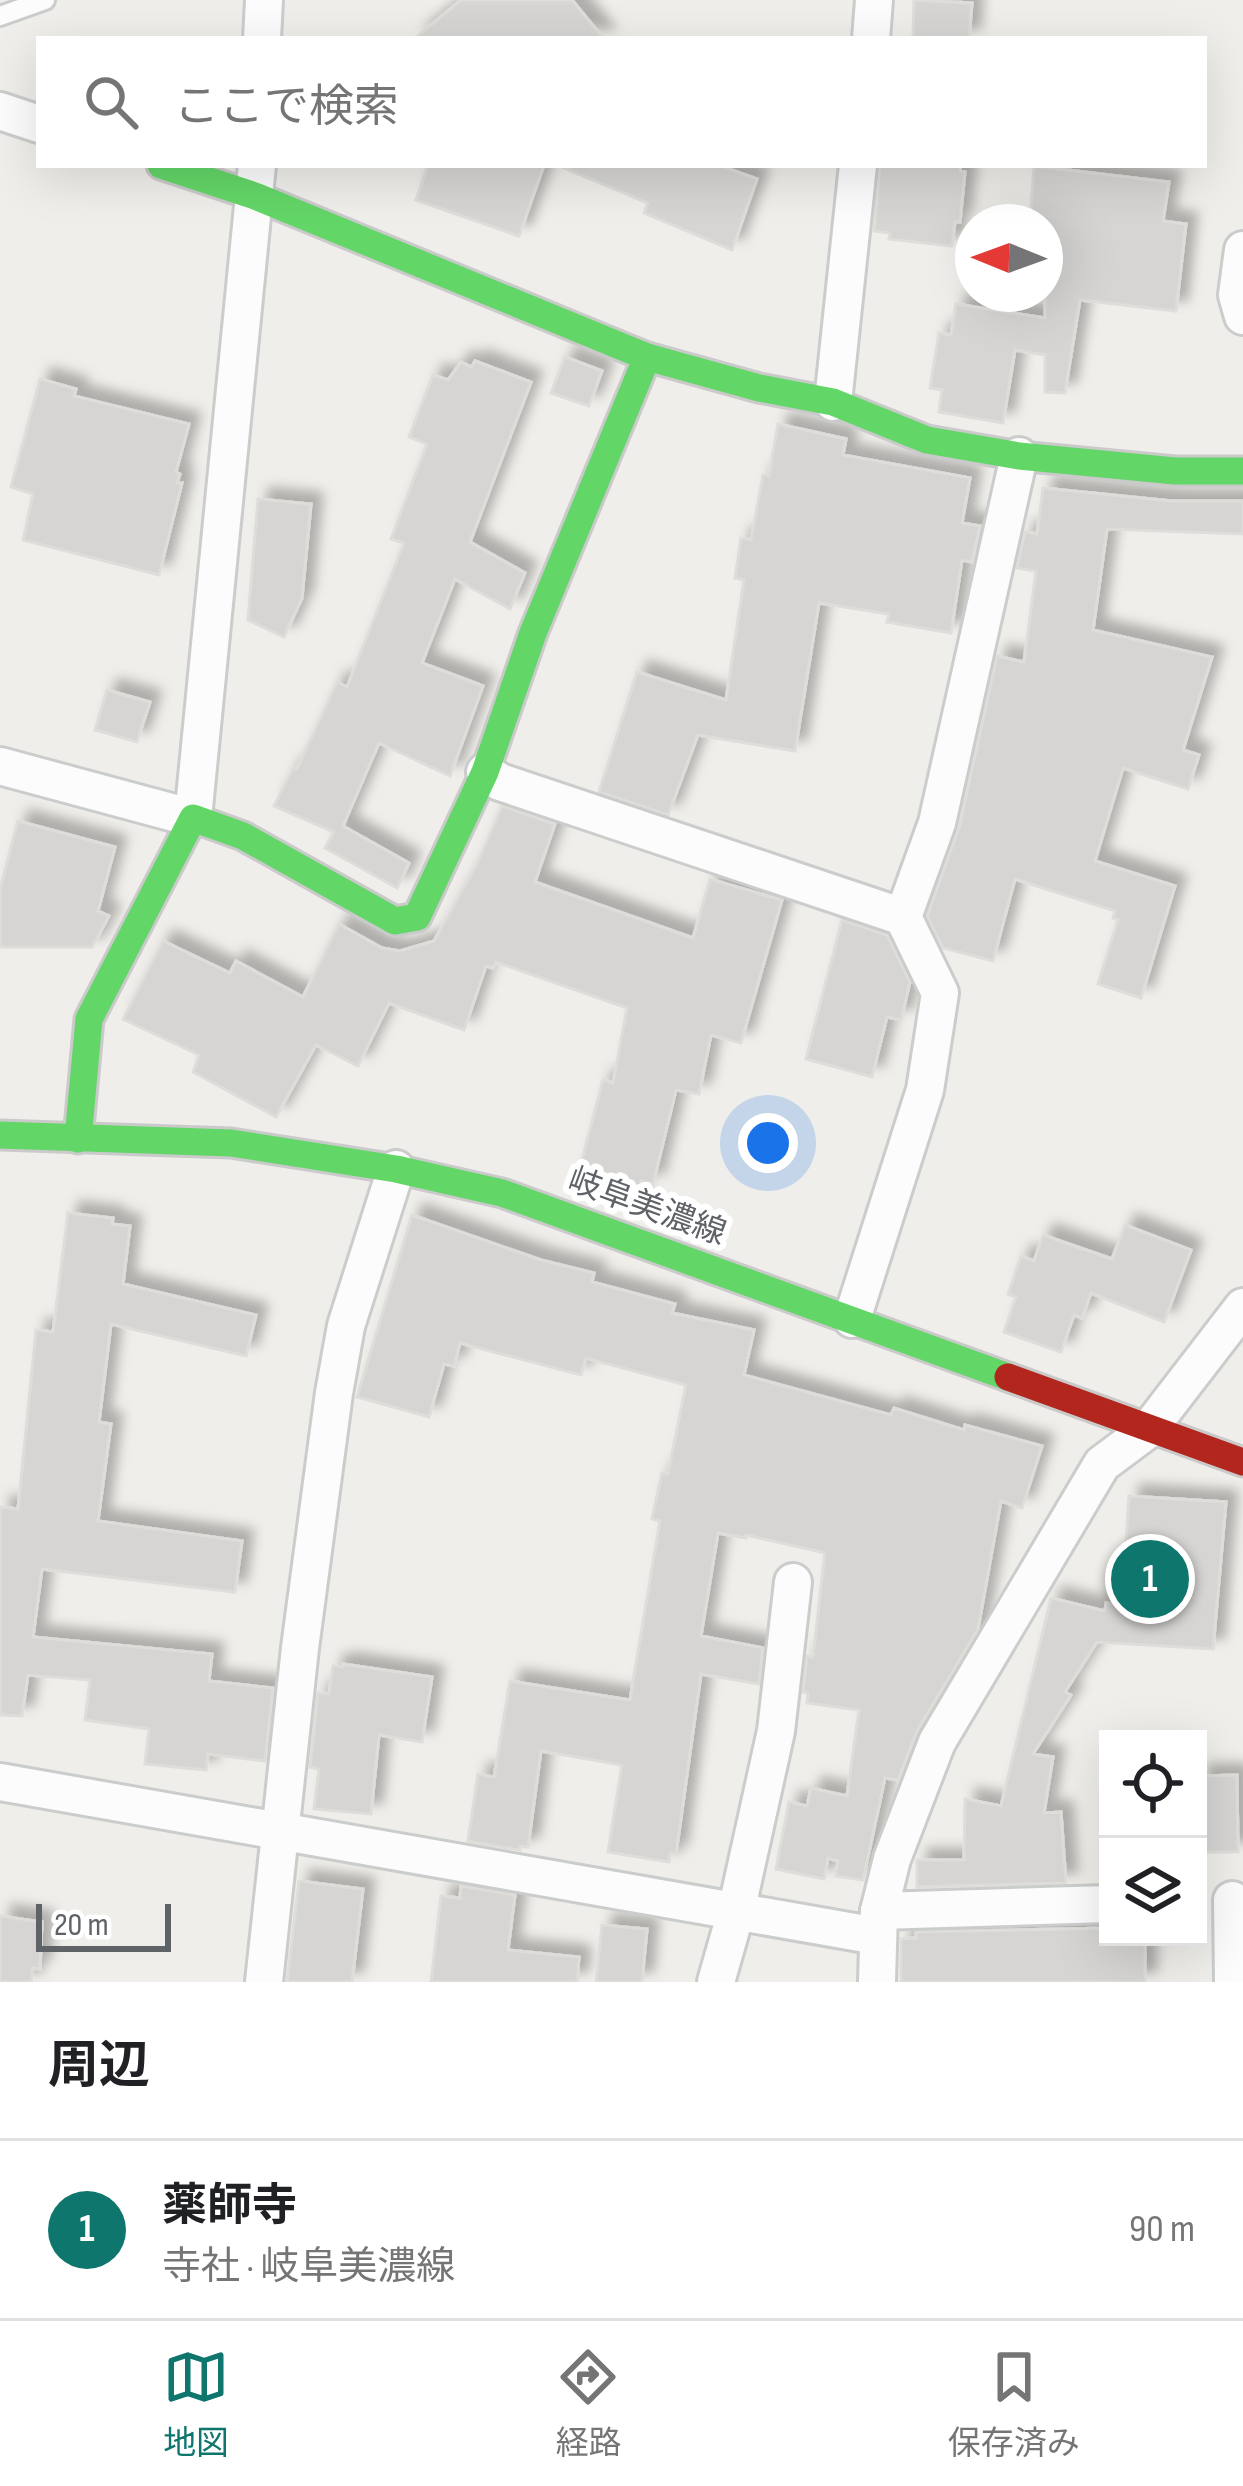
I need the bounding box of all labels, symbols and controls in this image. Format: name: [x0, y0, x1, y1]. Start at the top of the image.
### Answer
search box: [36, 36, 1207, 168]
icon: search: [78, 69, 144, 135]
text: ここで検索: [174, 80, 399, 135]
north arrow: [955, 204, 1063, 312]
your location: [738, 1113, 798, 1173]
street label: 岐阜美濃線: [563, 1160, 731, 1254]
pin: 1: [1111, 1534, 1189, 1624]
map controls: [1099, 1730, 1207, 1946]
button: locate: [1099, 1730, 1207, 1838]
button: layers: [1099, 1838, 1207, 1946]
scale bar: [36, 1898, 171, 1951]
text: 20 m: [54, 1905, 109, 1945]
text: 周辺: [48, 2036, 150, 2097]
text: 薬師寺: [162, 2179, 297, 2234]
text: 1: [79, 2206, 95, 2253]
text: 90 m: [1129, 2206, 1195, 2253]
text: 寺社 · 岐阜美濃線: [162, 2244, 455, 2291]
tab: 地図: [163, 2344, 229, 2464]
tab: 経路: [555, 2344, 621, 2464]
tab: 保存済み: [948, 2344, 1080, 2464]

